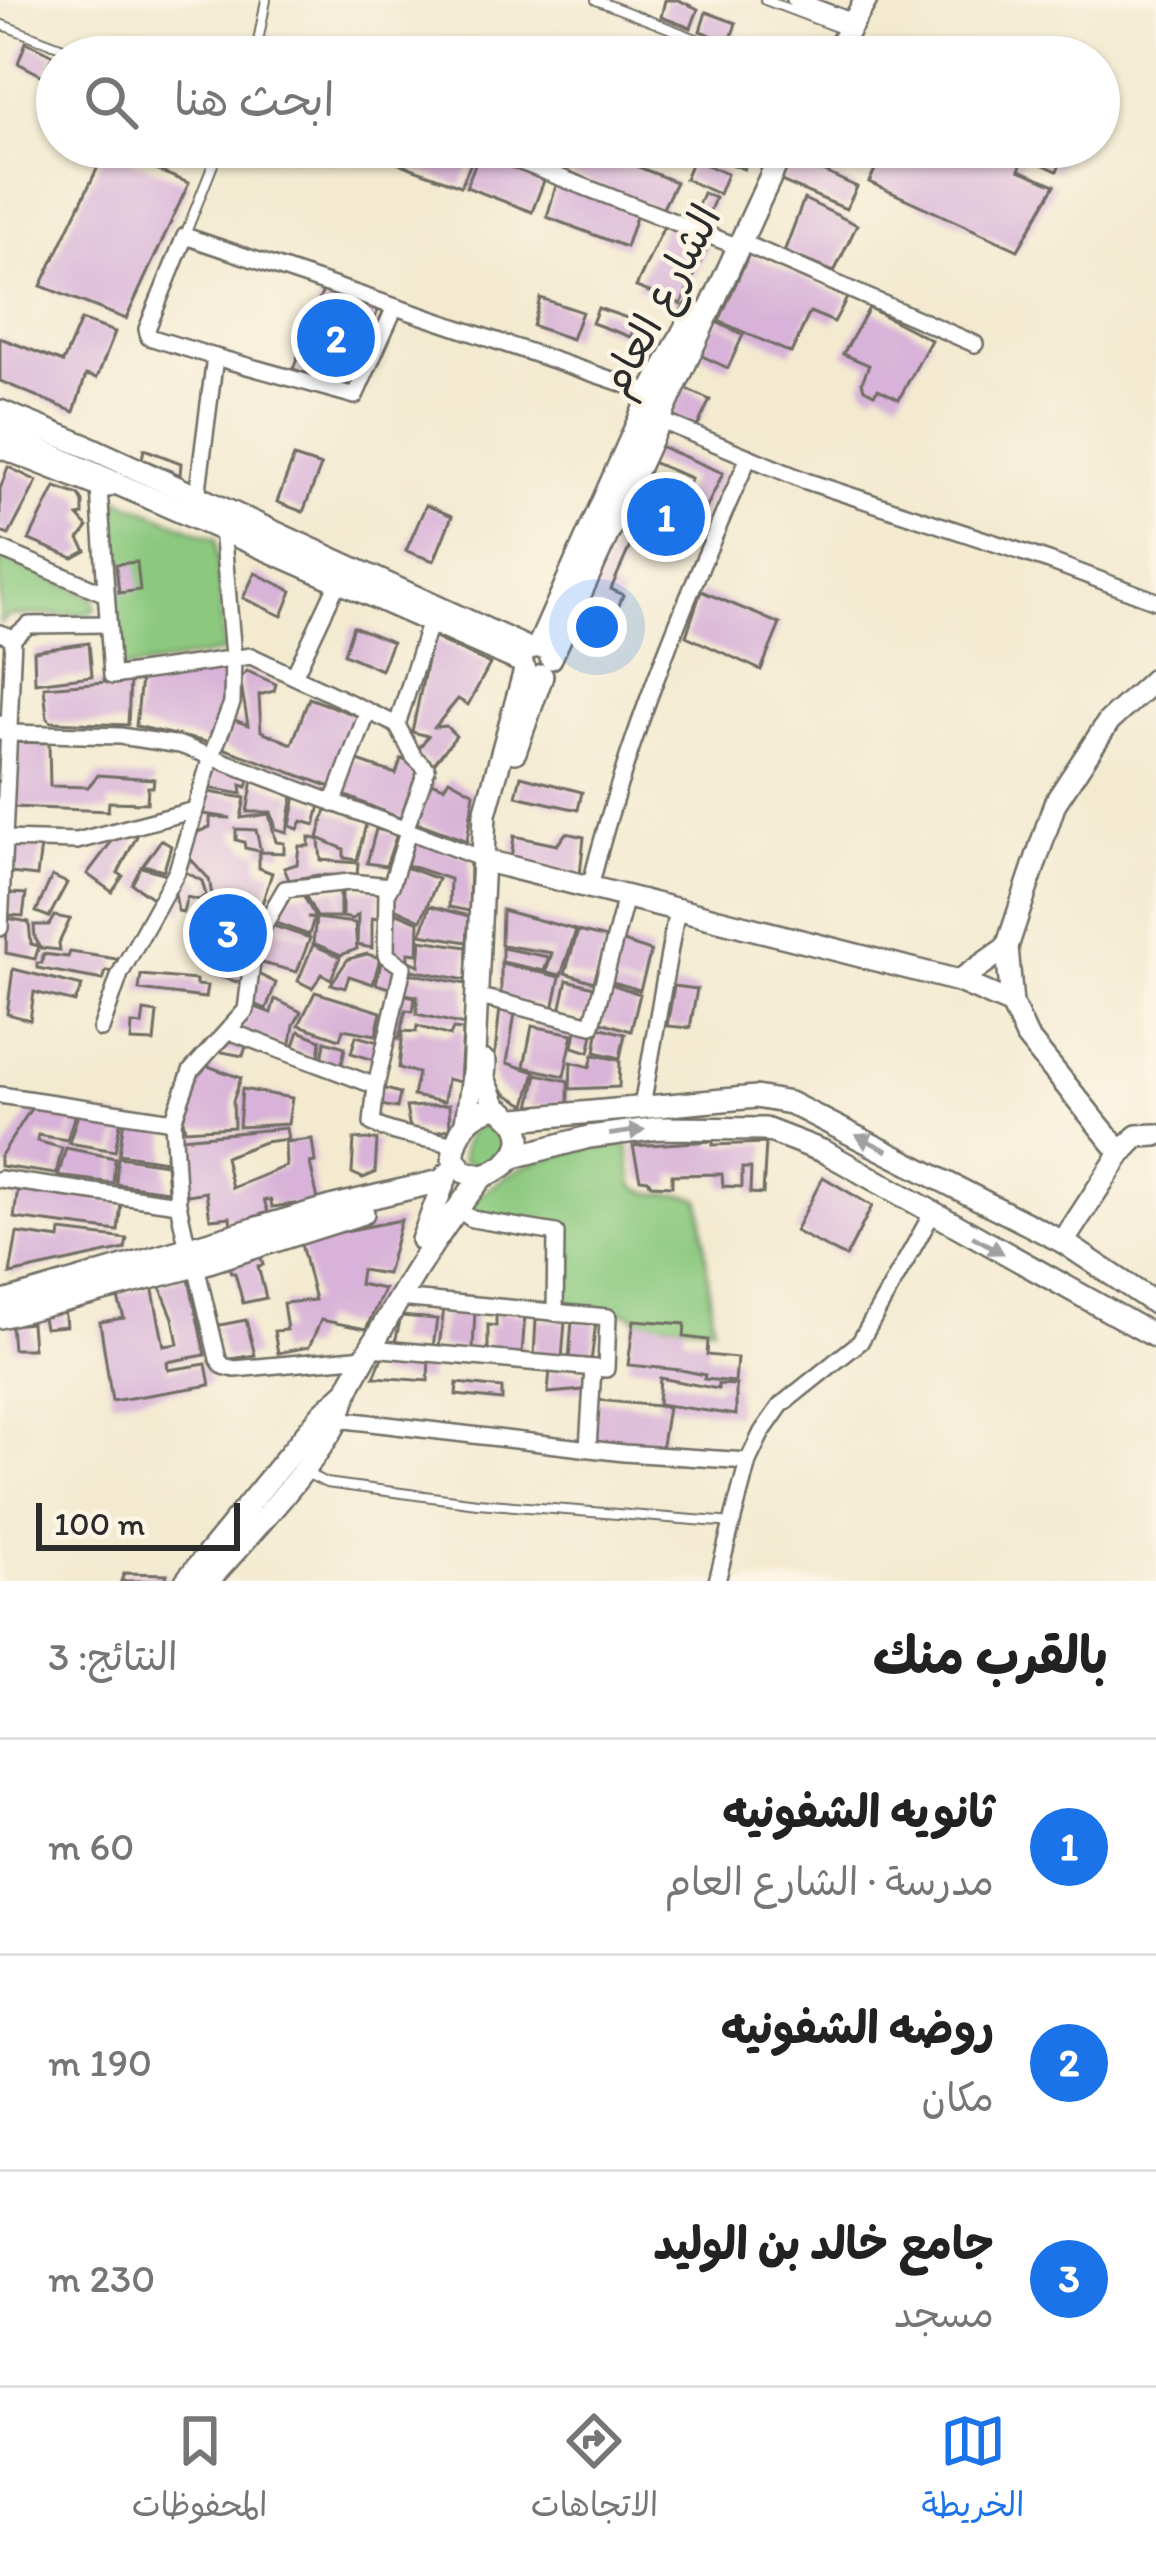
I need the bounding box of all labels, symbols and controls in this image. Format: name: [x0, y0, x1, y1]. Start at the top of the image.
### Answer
search box: [36, 36, 1120, 168]
icon: search: [78, 69, 144, 135]
text: ابحث هنا: [174, 72, 335, 126]
street label: الشارع العام: [588, 196, 737, 407]
pin: 2: [297, 293, 375, 383]
pin: 1: [627, 472, 705, 562]
your location: [567, 597, 627, 657]
pin: 3: [189, 888, 267, 978]
one-way arrow: [609, 1122, 646, 1141]
one-way arrow: [855, 1134, 889, 1154]
one-way arrow: [970, 1234, 1005, 1255]
scale bar: [36, 1497, 240, 1550]
text: 100 m: [54, 1504, 145, 1543]
text: بالقرب منك: [873, 1625, 1108, 1686]
text: النتائج: 3: [48, 1633, 178, 1680]
text: ثانويه الشفونيه: [723, 1784, 994, 1838]
text: 60 m: [48, 1823, 134, 1870]
text: 1: [1060, 1823, 1078, 1870]
text: مدرسة · الشارع العام: [665, 1858, 994, 1905]
text: روضه الشفونيه: [722, 2000, 994, 2054]
text: 190 m: [48, 2039, 152, 2086]
text: 2: [1059, 2039, 1079, 2086]
text: مكان: [922, 2074, 994, 2121]
text: جامع خالد بن الوليد: [653, 2216, 994, 2270]
text: 230 m: [48, 2255, 155, 2302]
text: 3: [1058, 2255, 1080, 2302]
text: مسجد: [894, 2290, 994, 2337]
tab: المحفوظات: [132, 2408, 268, 2534]
tab: الاتجاهات: [531, 2408, 658, 2534]
tab: الخريطة: [921, 2408, 1024, 2534]

